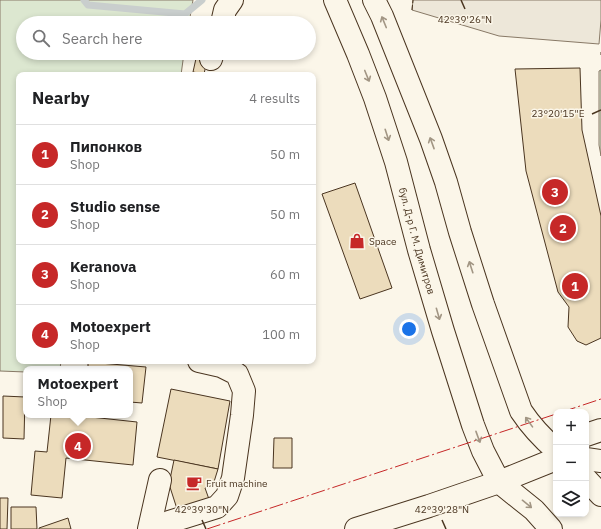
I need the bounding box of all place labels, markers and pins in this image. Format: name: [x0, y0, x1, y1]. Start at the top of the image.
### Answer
pin: 3: [542, 177, 568, 207]
pin: 2: [550, 213, 576, 243]
shop icon: Space: [348, 232, 366, 250]
place label: Space: [369, 235, 397, 248]
pin: 1: [562, 271, 588, 301]
pin: 4: [65, 431, 91, 461]
cafe icon: Fruit machine: [185, 474, 203, 492]
place label: Fruit machine: [206, 477, 268, 490]

